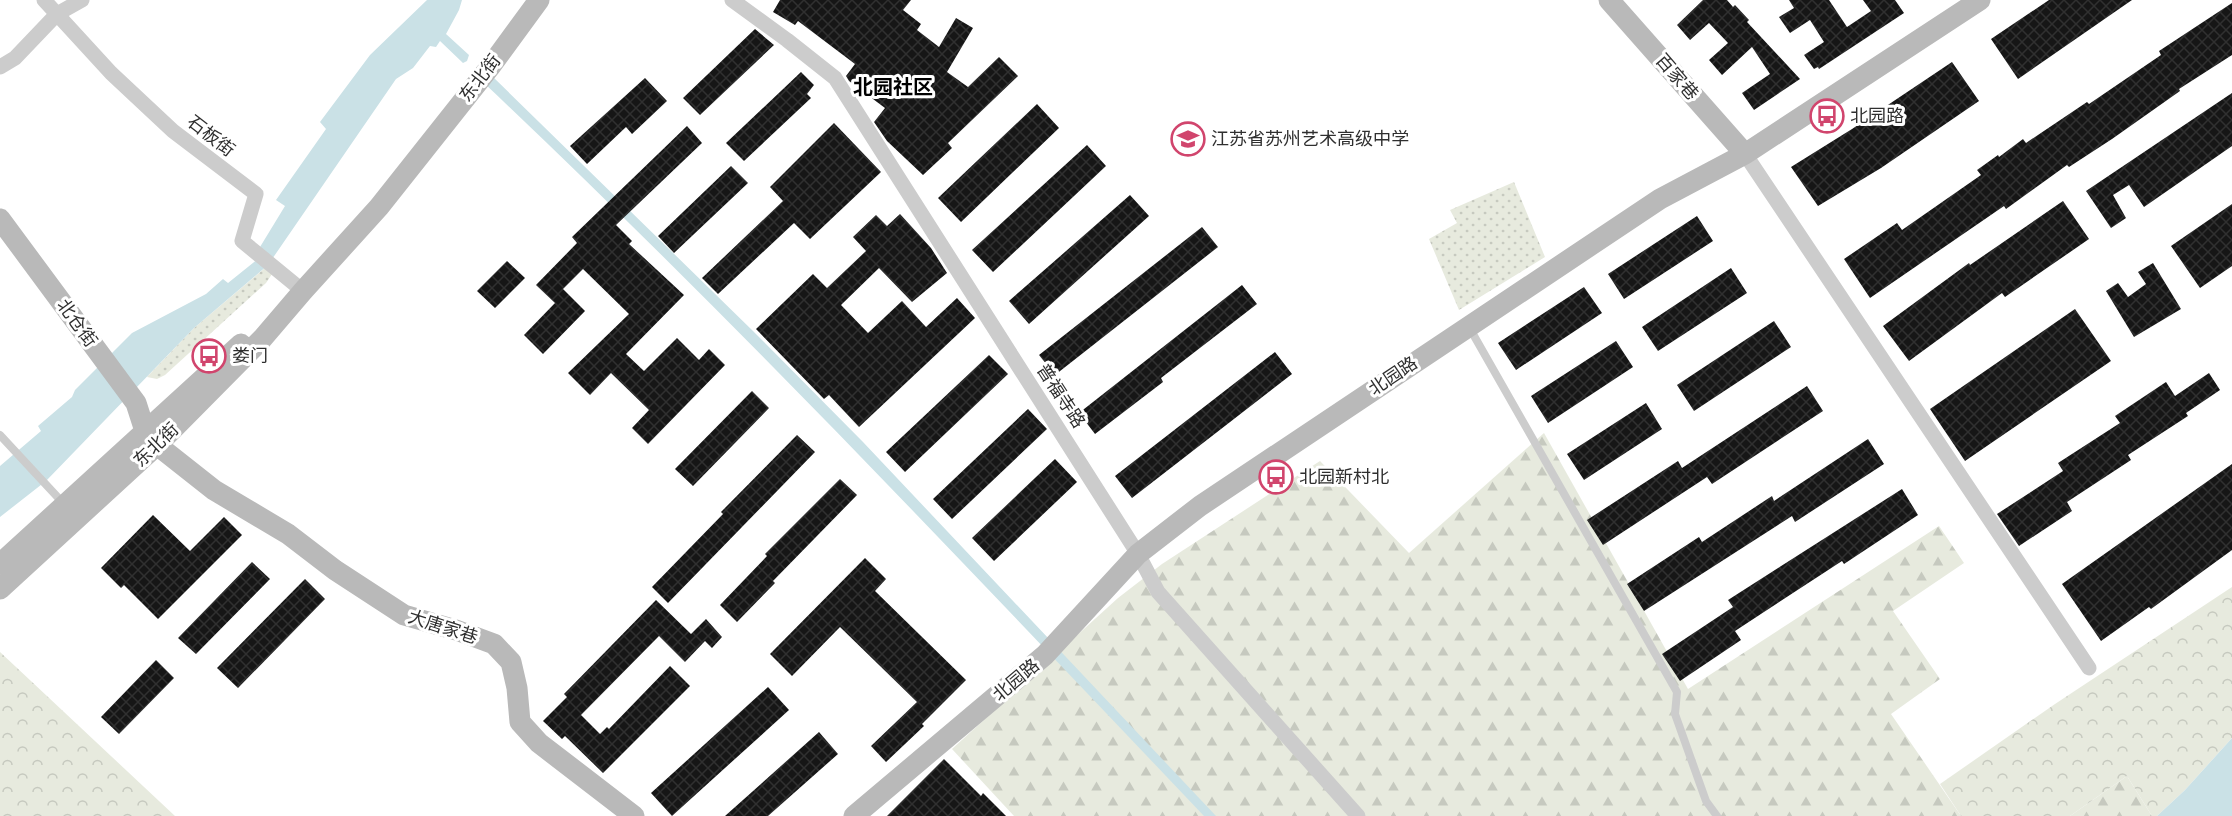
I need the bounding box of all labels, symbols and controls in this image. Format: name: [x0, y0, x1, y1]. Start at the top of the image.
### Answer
street label: 百家巷: [1652, 49, 1703, 104]
street label: 东北街: [455, 50, 505, 105]
district label: 北园社区: [853, 75, 933, 99]
bus stop icon: 北园路: [1809, 98, 1845, 134]
place label: 北园路: [1850, 105, 1904, 126]
street label: 石板街: [184, 111, 239, 161]
school or university icon: 江苏省苏州艺术高级中学: [1170, 121, 1206, 157]
place label: 江苏省苏州艺术高级中学: [1211, 128, 1409, 149]
street label: 北仓街: [53, 295, 102, 351]
bus stop icon: 娄门: [191, 338, 227, 374]
place label: 娄门: [232, 345, 268, 366]
street label: 北园路: [1364, 352, 1421, 399]
street label: 普福寺路: [1033, 360, 1090, 432]
street label: 东北街: [129, 418, 182, 471]
bus stop icon: 北园新村北: [1258, 459, 1294, 495]
place label: 北园新村北: [1299, 466, 1389, 487]
street label: 大唐家巷: [406, 605, 481, 648]
street label: 北园路: [988, 654, 1043, 705]

